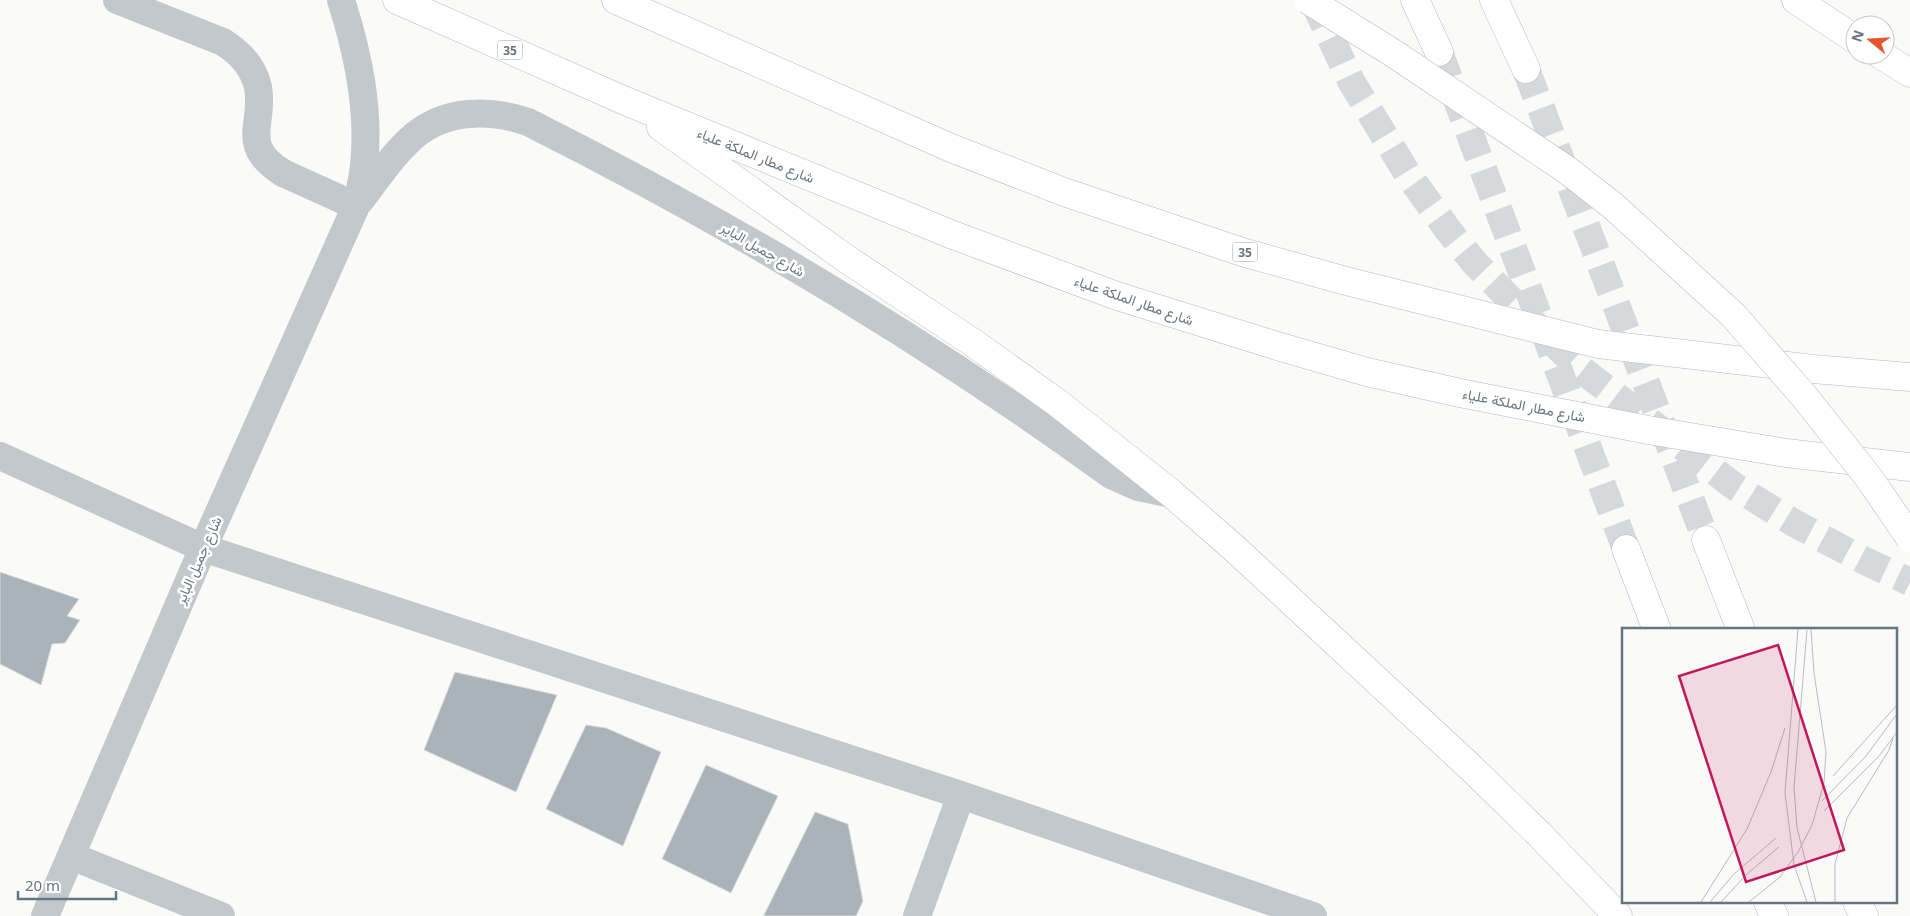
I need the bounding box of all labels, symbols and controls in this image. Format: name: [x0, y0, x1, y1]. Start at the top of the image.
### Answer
north arrow: [1845, 15, 1895, 65]
text: N: [1846, 27, 1868, 44]
road number: 35: [498, 40, 522, 60]
street label: شارع مطار الملكة علياء: [694, 123, 817, 189]
street label: شارع جميل الباير: [716, 217, 808, 282]
road number: 35: [1232, 242, 1258, 262]
street label: شارع مطار الملكة علياء: [1071, 271, 1196, 331]
street label: شارع مطار الملكة علياء: [1461, 384, 1587, 428]
street label: شارع جميل الباير: [170, 513, 228, 608]
inset map: [1622, 628, 1898, 904]
scale bar: [18, 868, 115, 900]
text: 20 m: [25, 875, 60, 895]

